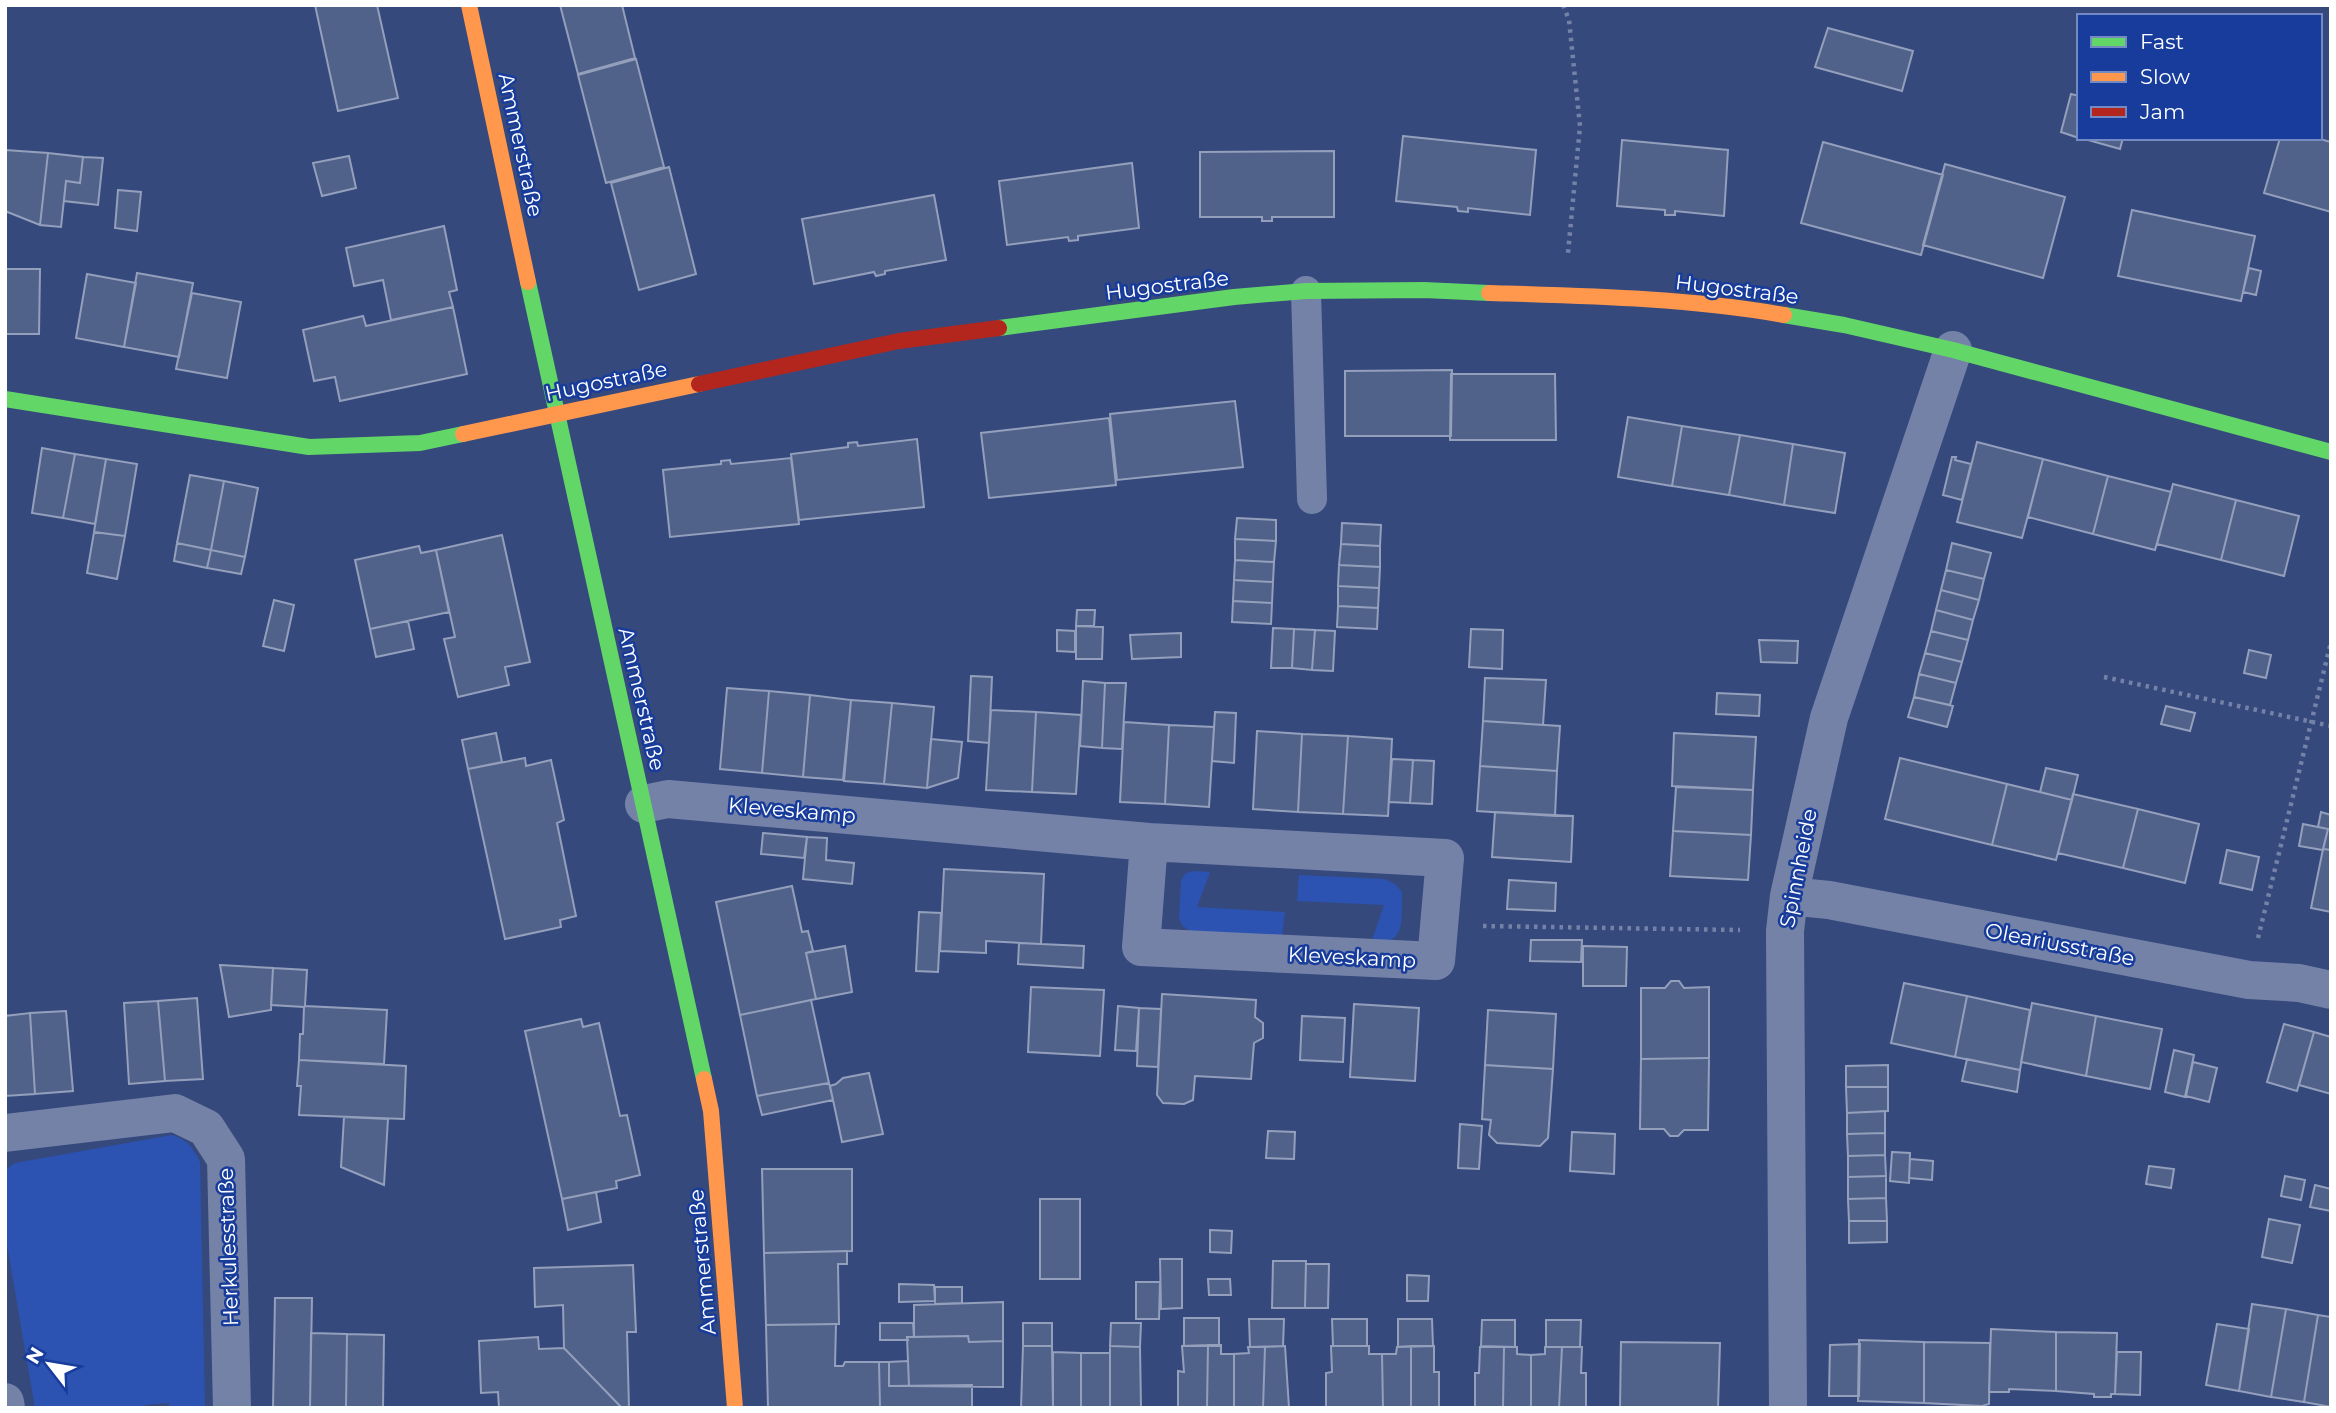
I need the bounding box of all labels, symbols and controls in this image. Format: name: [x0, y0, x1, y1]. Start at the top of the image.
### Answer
legend: [2077, 14, 2322, 140]
text: Fast: [2140, 29, 2184, 54]
text: Slow: [2140, 64, 2190, 89]
street label: Ammerstraße: [494, 71, 548, 219]
text: Jam: [2139, 99, 2185, 124]
street label: Hugostraße: [1104, 265, 1230, 305]
street label: Hugostraße: [1674, 269, 1800, 309]
street label: Hugostraße: [543, 356, 669, 406]
street label: Ammerstraße: [613, 625, 671, 773]
street label: Kleveskamp: [727, 792, 857, 828]
street label: Spinnheide: [1774, 806, 1822, 930]
street label: Oleariusstraße: [1983, 917, 2137, 971]
street label: Kleveskamp: [1287, 941, 1417, 973]
street label: Herkulesstraße: [213, 1167, 243, 1327]
street label: Ammerstraße: [683, 1188, 721, 1336]
north arrow: [14, 1329, 84, 1399]
text: N: [21, 1343, 49, 1368]

